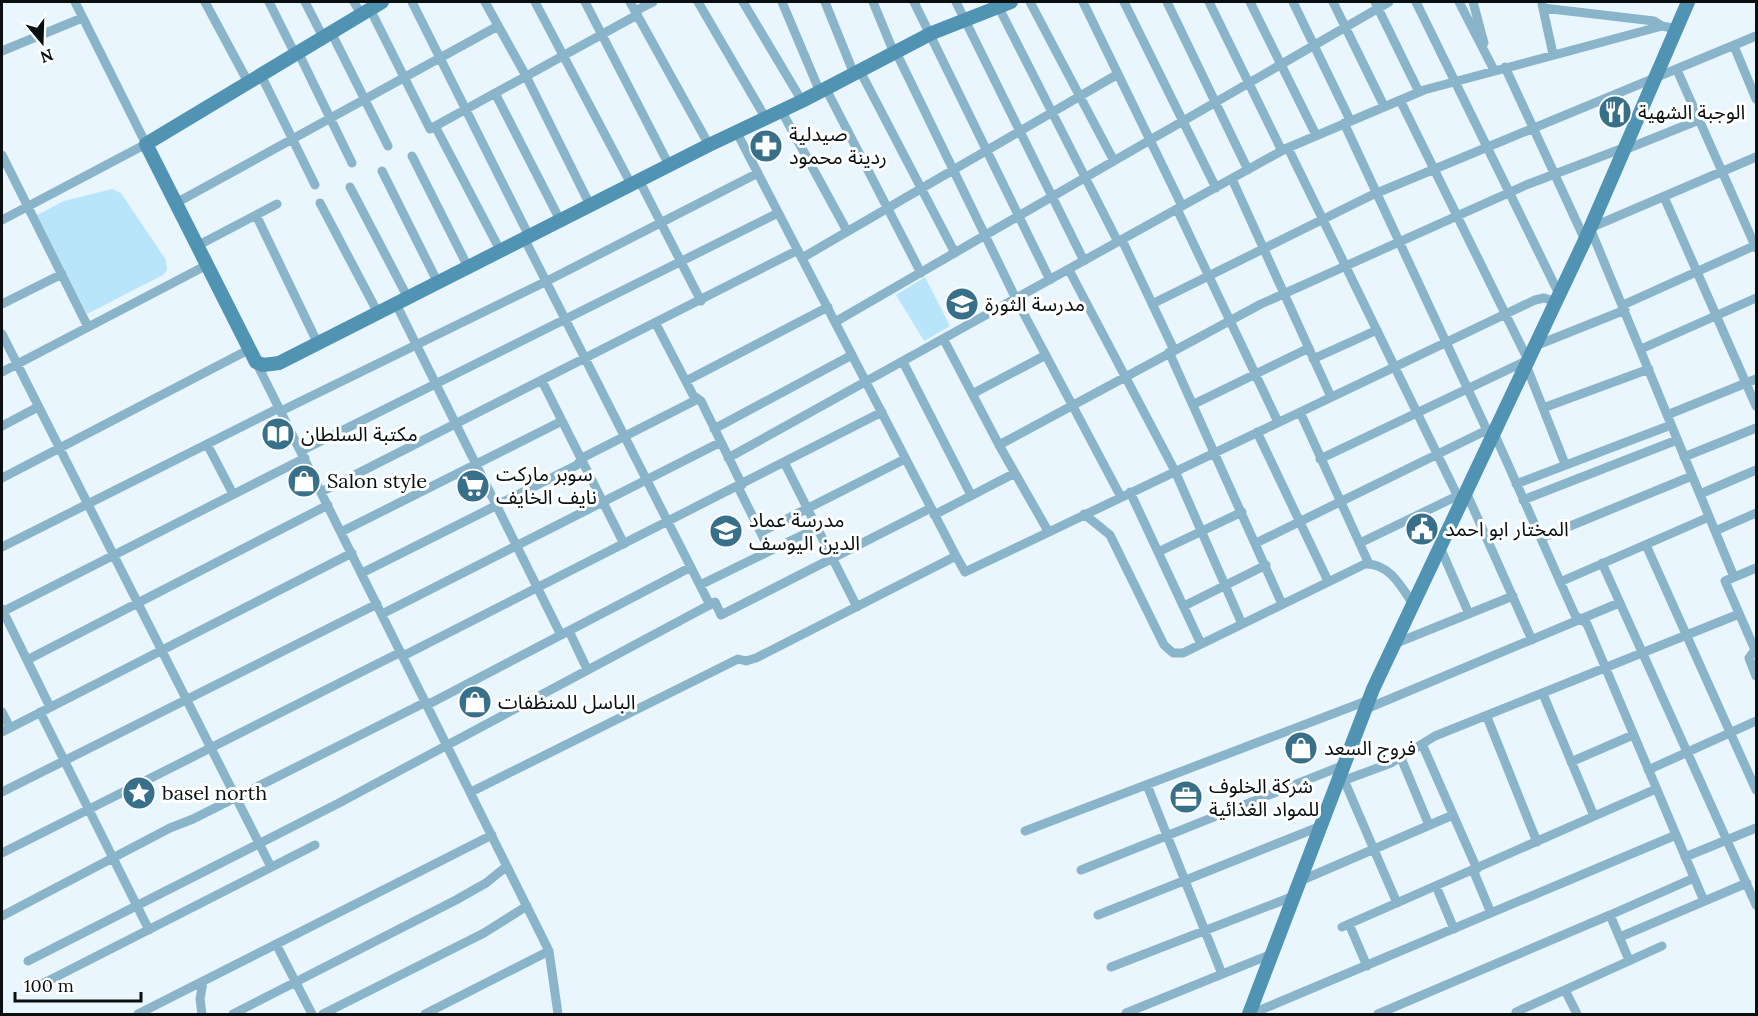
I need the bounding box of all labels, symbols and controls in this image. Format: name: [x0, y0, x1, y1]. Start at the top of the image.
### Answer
north arrow: [12, 12, 72, 72]
text: N: [38, 45, 56, 68]
restaurant icon: الوجبة الشهية: [1597, 94, 1633, 130]
place label: الوجبة الشهية: [1638, 99, 1745, 124]
place label: صيدلية ردينة محمود: [789, 121, 887, 169]
pharmacy icon: صيدلية ردينة محمود: [748, 128, 784, 164]
school or university icon: مدرسة الثورة: [944, 286, 980, 322]
place label: مدرسة الثورة: [985, 291, 1085, 316]
library icon: مكتبة السلطان: [260, 416, 296, 452]
place label: مكتبة السلطان: [301, 421, 418, 446]
place label: سوبر ماركت نايف الخايف: [496, 461, 597, 509]
shop icon: Salon style: [286, 463, 322, 499]
place label: Salon style: [327, 468, 427, 493]
supermarket icon: سوبر ماركت نايف الخايف: [455, 468, 491, 504]
place label: مدرسة عماد الدين اليوسف: [749, 507, 860, 555]
public building icon: المختار ابو احمد: [1404, 511, 1440, 547]
school or university icon: مدرسة عماد الدين اليوسف: [708, 513, 744, 549]
place label: المختار ابو احمد: [1445, 516, 1569, 541]
shop icon: الباسل للمنظفات: [457, 684, 493, 720]
place label: الباسل للمنظفات: [498, 689, 636, 714]
shop icon: فروج السعد: [1283, 730, 1319, 766]
place label: فروج السعد: [1324, 735, 1416, 763]
place label: شركة الخلوف للمواد الغذائية: [1209, 773, 1319, 821]
place icon: basel north: [121, 775, 157, 811]
office icon: شركة الخلوف للمواد الغذائية: [1168, 779, 1204, 815]
place label: basel north: [162, 780, 267, 805]
scale bar: [15, 965, 141, 1003]
text: 100 m: [24, 974, 74, 997]

